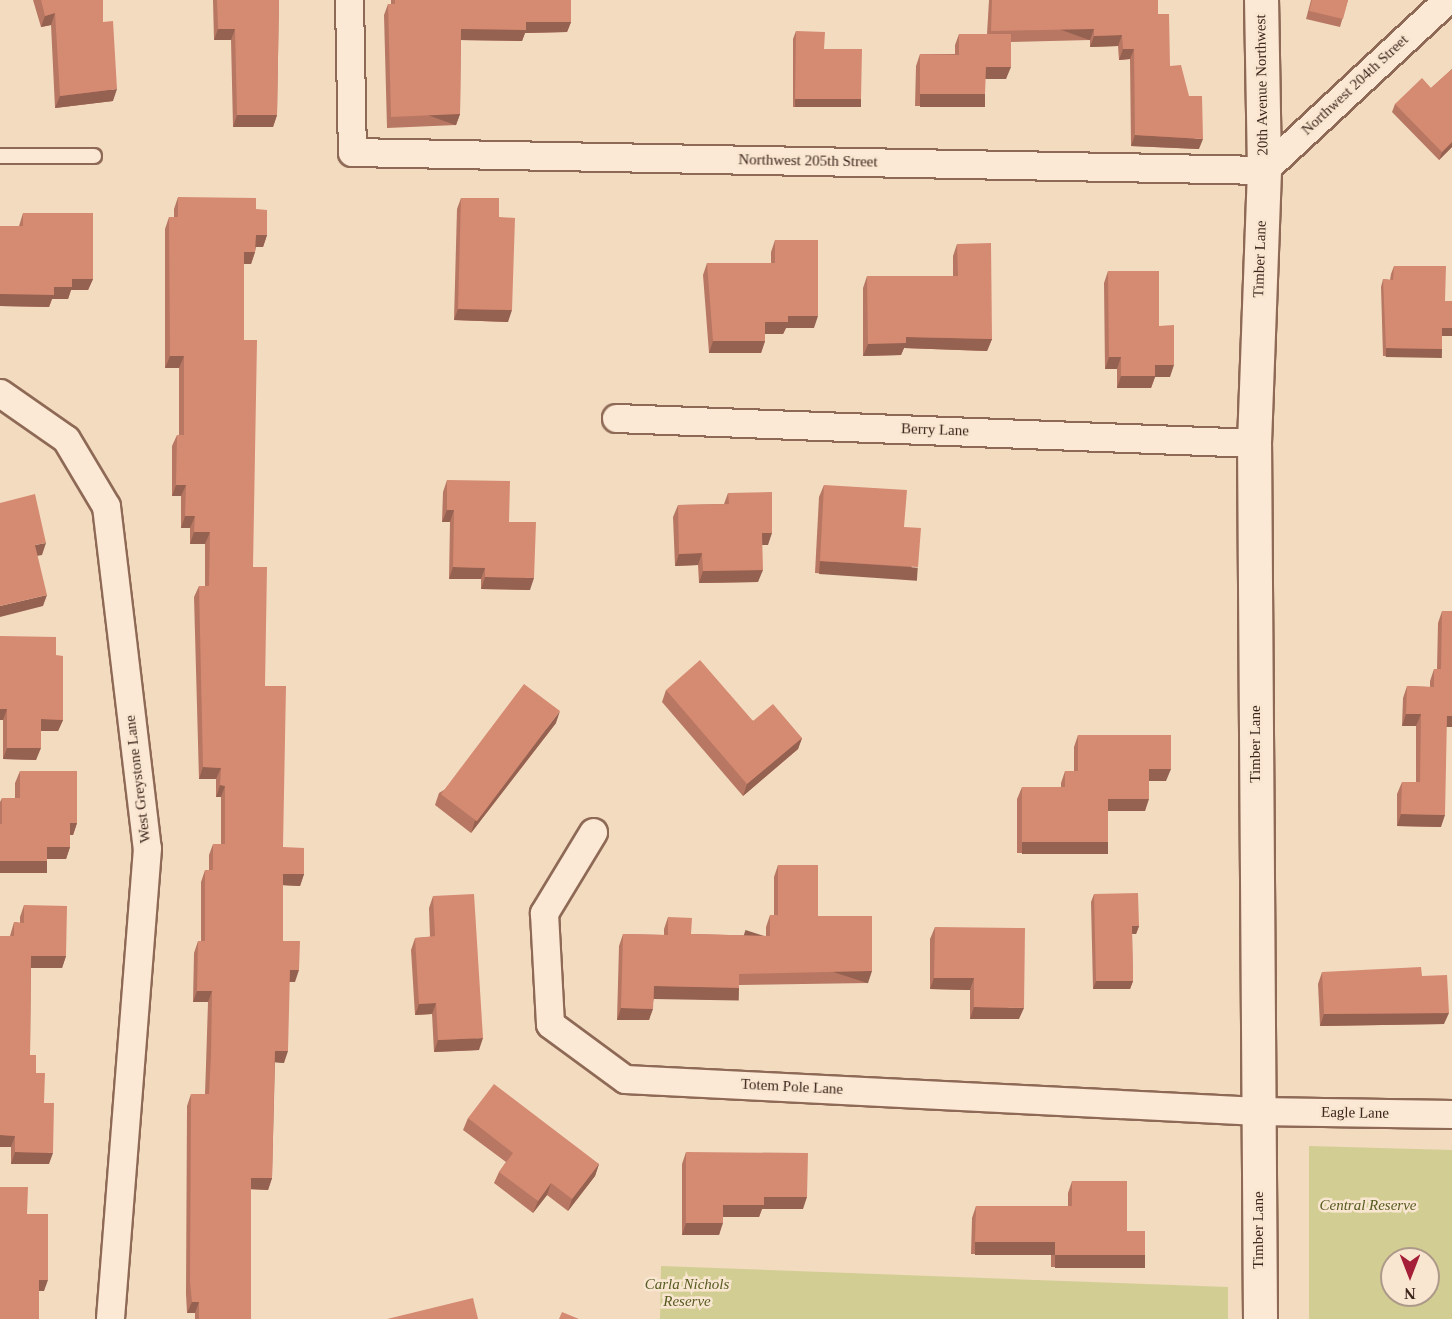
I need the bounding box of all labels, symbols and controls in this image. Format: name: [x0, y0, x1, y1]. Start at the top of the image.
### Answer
street label: 20th Avenue Northwest: [1252, 14, 1272, 156]
street label: Northwest 204th Street: [1298, 31, 1412, 139]
street label: Northwest 205th Street: [738, 151, 878, 171]
street label: Timber Lane: [1250, 220, 1270, 298]
street label: Berry Lane: [901, 420, 969, 440]
street label: Timber Lane: [1247, 705, 1265, 783]
street label: West Greystone Lane: [121, 714, 155, 844]
street label: Totem Pole Lane: [740, 1075, 844, 1099]
street label: Eagle Lane: [1321, 1103, 1389, 1123]
street label: Timber Lane: [1250, 1191, 1268, 1269]
park label: Central Reserve: [1319, 1197, 1417, 1215]
north arrow: [1380, 1247, 1440, 1307]
park label: Carla Nichols Reserve: [645, 1275, 729, 1310]
text: N: [1404, 1285, 1416, 1302]

